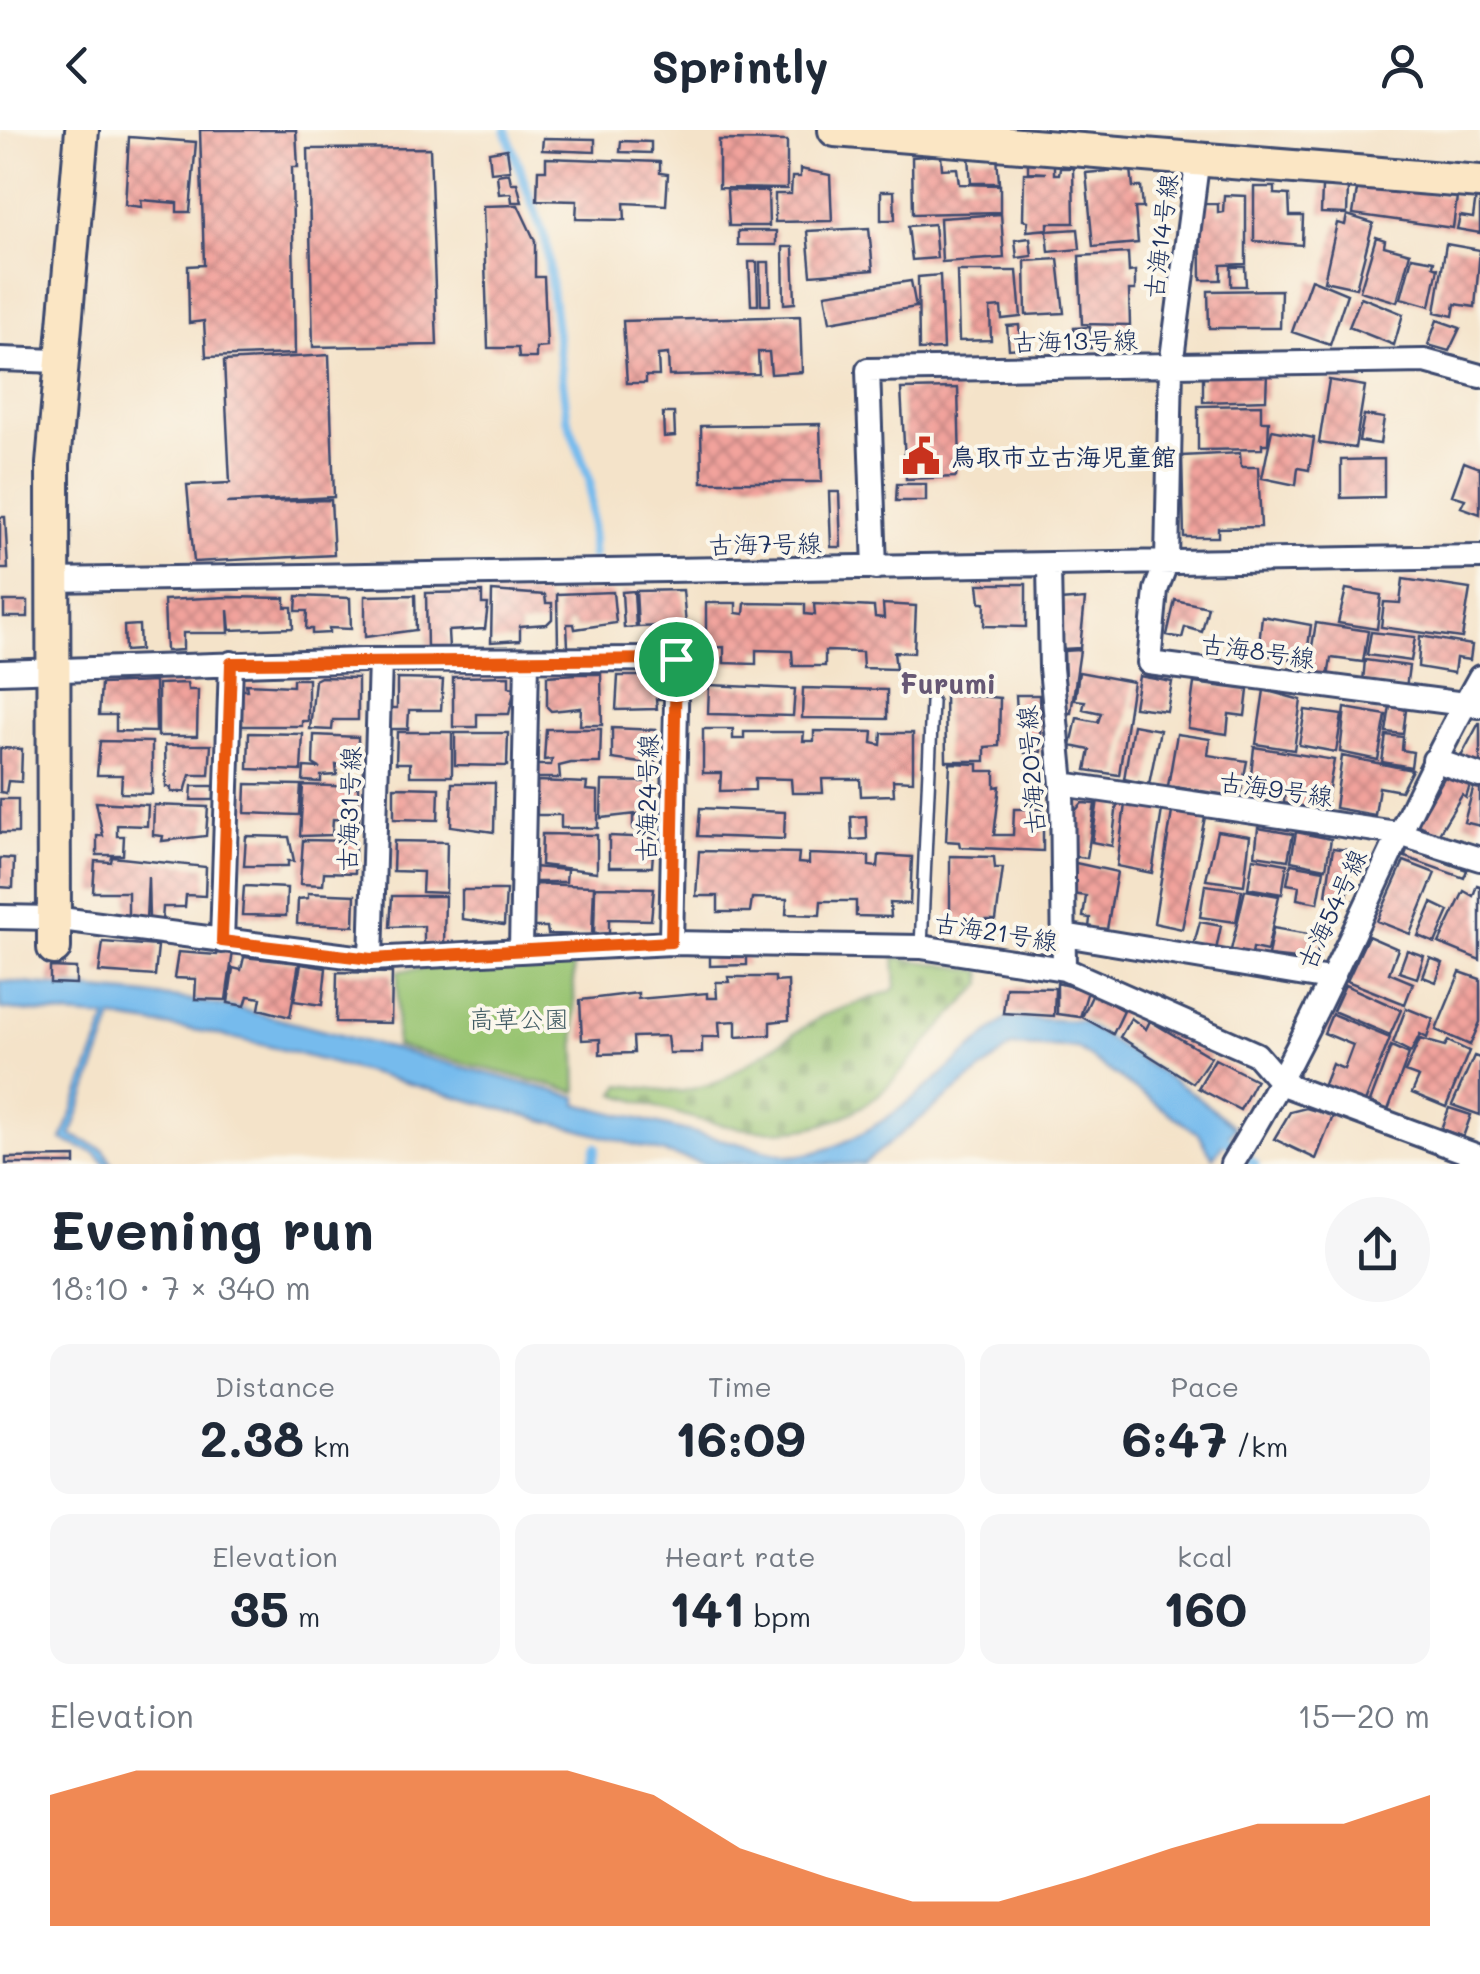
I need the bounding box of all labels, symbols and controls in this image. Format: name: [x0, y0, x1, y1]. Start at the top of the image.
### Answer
text: Sprintly: [651, 36, 829, 94]
icon: back: [50, 38, 105, 93]
icon: person: [1375, 38, 1430, 93]
street label: 古海14号線: [1136, 172, 1184, 300]
street label: 古海13号線: [1012, 323, 1138, 357]
public building icon: 鳥取市立古海児童館: [900, 435, 942, 477]
place label: 鳥取市立古海児童館: [951, 440, 1176, 472]
street label: 古海7号線: [708, 526, 822, 560]
pin: [634, 617, 719, 702]
street label: 古海8号線: [1199, 626, 1317, 674]
icon: arrive: [649, 632, 704, 687]
district label: Furumi: [900, 665, 996, 701]
street label: 古海20号線: [1010, 704, 1050, 836]
street label: 古海24号線: [629, 733, 663, 863]
street label: 古海31号線: [330, 746, 366, 872]
street label: 古海9号線: [1217, 764, 1335, 812]
street label: 古海54号線: [1289, 844, 1373, 974]
street label: 古海21号線: [932, 905, 1060, 957]
park label: 高草公園: [469, 1002, 569, 1034]
text: Evening run: [50, 1192, 374, 1264]
button: share: [1325, 1197, 1430, 1302]
text: 18:10 · 7 × 340 m: [50, 1266, 311, 1308]
text: Distance: [215, 1368, 335, 1404]
text: Time: [708, 1368, 772, 1404]
text: Pace: [1171, 1368, 1239, 1404]
text: 2.38: [200, 1404, 304, 1470]
text: 16:09: [675, 1404, 805, 1470]
text: 6:47: [1122, 1404, 1227, 1470]
text: km: [304, 1428, 350, 1464]
text: /km: [1227, 1428, 1288, 1464]
text: Elevation: [212, 1538, 338, 1574]
text: Heart rate: [664, 1538, 816, 1574]
text: kcal: [1177, 1538, 1233, 1574]
text: 35: [230, 1574, 289, 1640]
text: 141: [669, 1574, 745, 1640]
text: 160: [1163, 1574, 1247, 1640]
text: m: [289, 1598, 320, 1634]
text: bpm: [745, 1598, 811, 1634]
text: Elevation: [50, 1694, 194, 1736]
text: 15–20 m: [1298, 1694, 1430, 1736]

